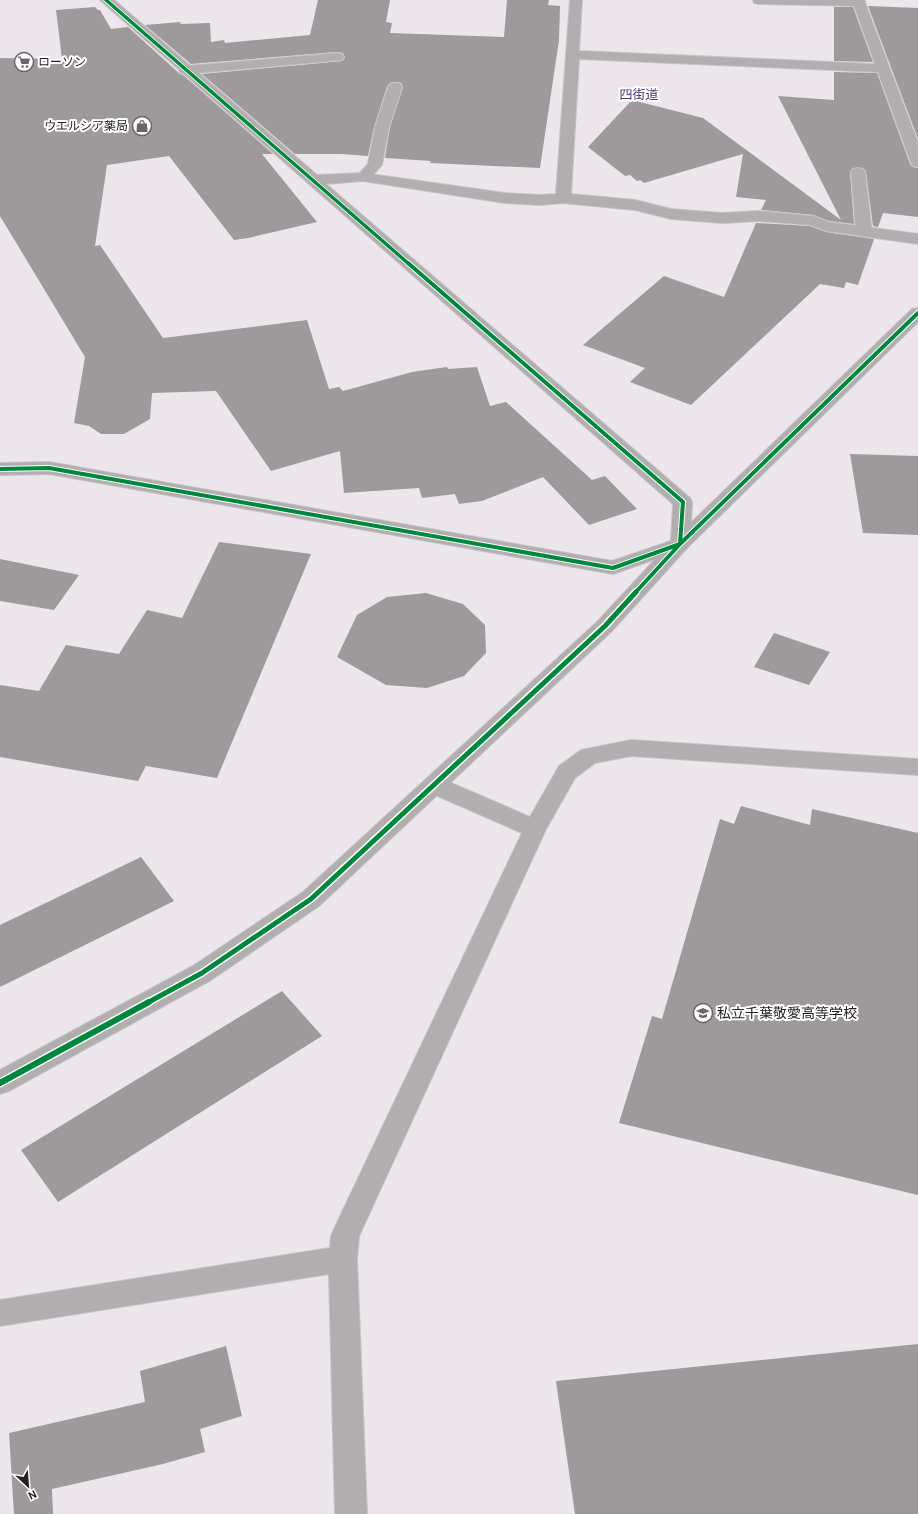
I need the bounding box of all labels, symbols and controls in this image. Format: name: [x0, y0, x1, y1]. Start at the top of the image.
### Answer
supermarket icon: ローソン: [13, 51, 35, 73]
place label: ローソン: [38, 54, 86, 69]
district label: 四街道: [619, 86, 659, 102]
shop icon: ウエルシア薬局: [131, 115, 153, 137]
place label: ウエルシア薬局: [44, 118, 128, 133]
school or university icon: 私立千葉敬愛高等学校: [692, 1002, 714, 1024]
place label: 私立千葉敬愛高等学校: [717, 1004, 857, 1022]
north arrow: [8, 1466, 48, 1506]
text: N: [26, 1487, 39, 1503]

